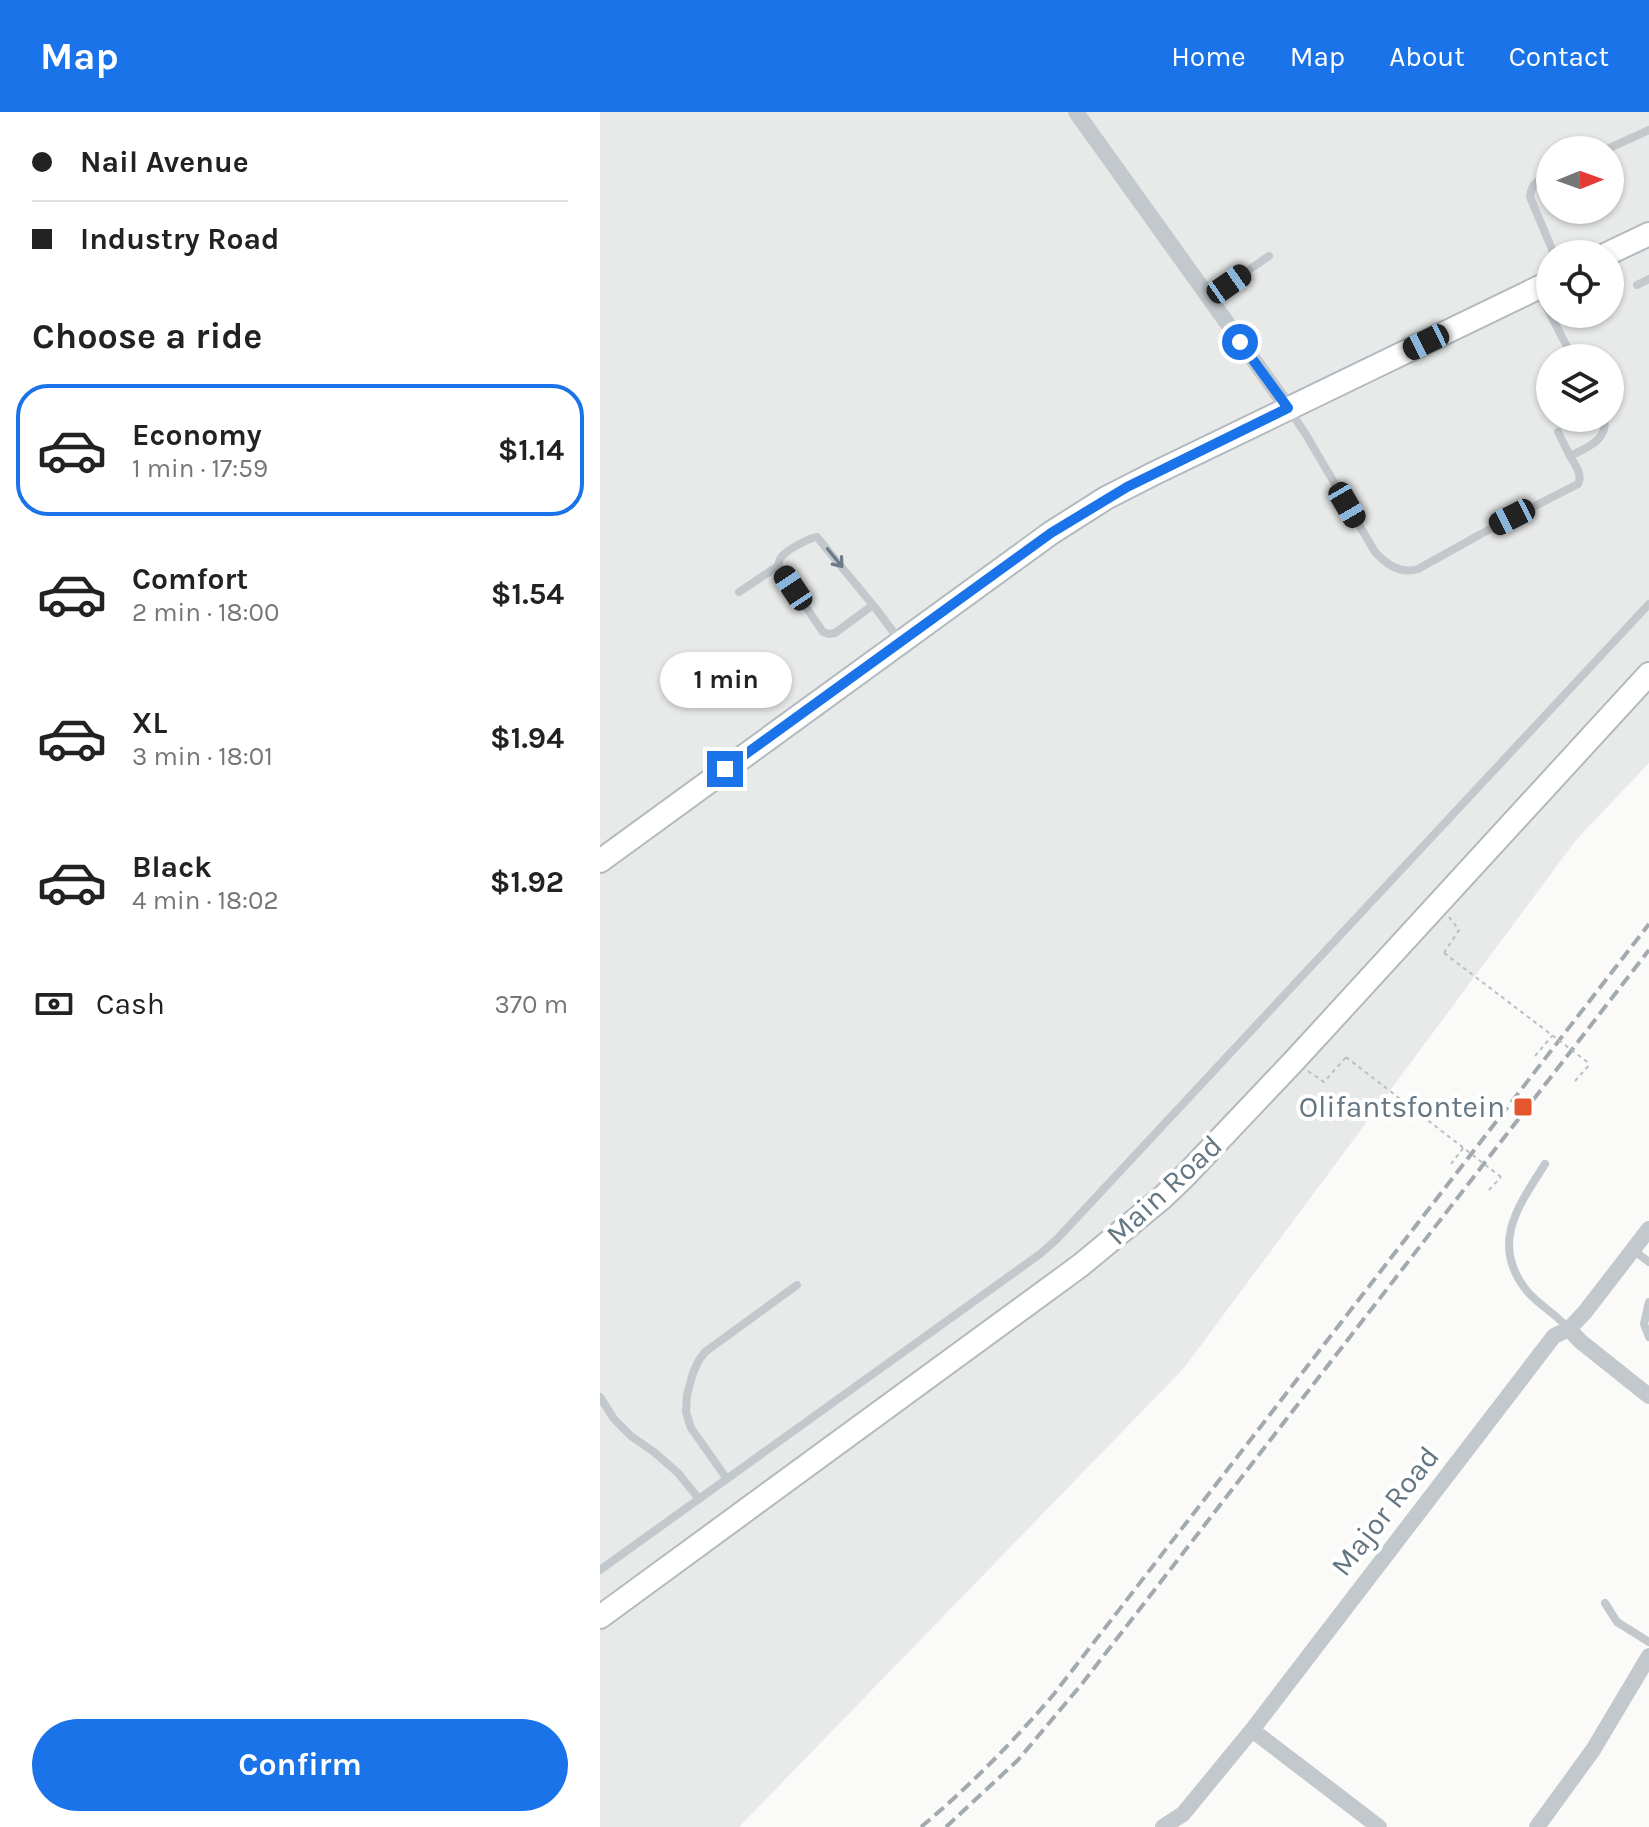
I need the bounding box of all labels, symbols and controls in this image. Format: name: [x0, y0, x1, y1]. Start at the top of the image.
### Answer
text: Map: [40, 34, 119, 79]
text: Home: [1171, 40, 1246, 73]
text: Map: [1290, 40, 1345, 73]
text: About: [1389, 40, 1465, 73]
text: Contact: [1509, 40, 1609, 73]
north arrow: [1536, 136, 1624, 224]
map controls: [1536, 136, 1624, 432]
text: Nail Avenue: [80, 144, 249, 180]
text: Industry Road: [80, 221, 279, 257]
button: locate: [1536, 240, 1624, 328]
car: [1202, 260, 1256, 308]
text: Choose a ride: [32, 315, 262, 357]
car: [1399, 321, 1453, 363]
route start: [1222, 324, 1258, 360]
button: layers: [1536, 344, 1624, 432]
icon: car: [36, 414, 108, 486]
text: Economy: [132, 417, 262, 453]
text: $1.14: [498, 432, 564, 468]
text: 1 min · 17:59: [132, 453, 268, 484]
car: [1325, 478, 1369, 532]
car: [1485, 495, 1539, 539]
one-way arrow: [826, 547, 844, 567]
icon: car: [36, 558, 108, 630]
text: Comfort: [132, 561, 248, 597]
car: [770, 561, 816, 615]
text: $1.54: [491, 576, 564, 612]
text: 2 min · 18:00: [132, 597, 279, 628]
callout: 1 min: [659, 653, 791, 709]
text: 1 min: [693, 664, 759, 695]
icon: car: [36, 702, 108, 774]
text: XL: [132, 705, 167, 741]
text: $1.94: [490, 720, 564, 756]
text: 3 min · 18:01: [132, 741, 273, 772]
route end: [707, 751, 743, 787]
icon: car: [36, 846, 108, 918]
text: Black: [132, 849, 212, 885]
text: $1.92: [490, 864, 564, 900]
text: 4 min · 18:02: [132, 885, 279, 916]
icon: cash: [32, 982, 76, 1026]
text: Cash: [96, 986, 165, 1022]
text: 370 m: [495, 989, 568, 1020]
place label: Olifantsfontein: [1299, 1089, 1505, 1125]
marker: Olifantsfontein: [1512, 1096, 1534, 1118]
street label: Main Road: [1099, 1127, 1229, 1253]
street label: Major Road: [1323, 1439, 1447, 1583]
button: Confirm: [32, 1719, 568, 1811]

